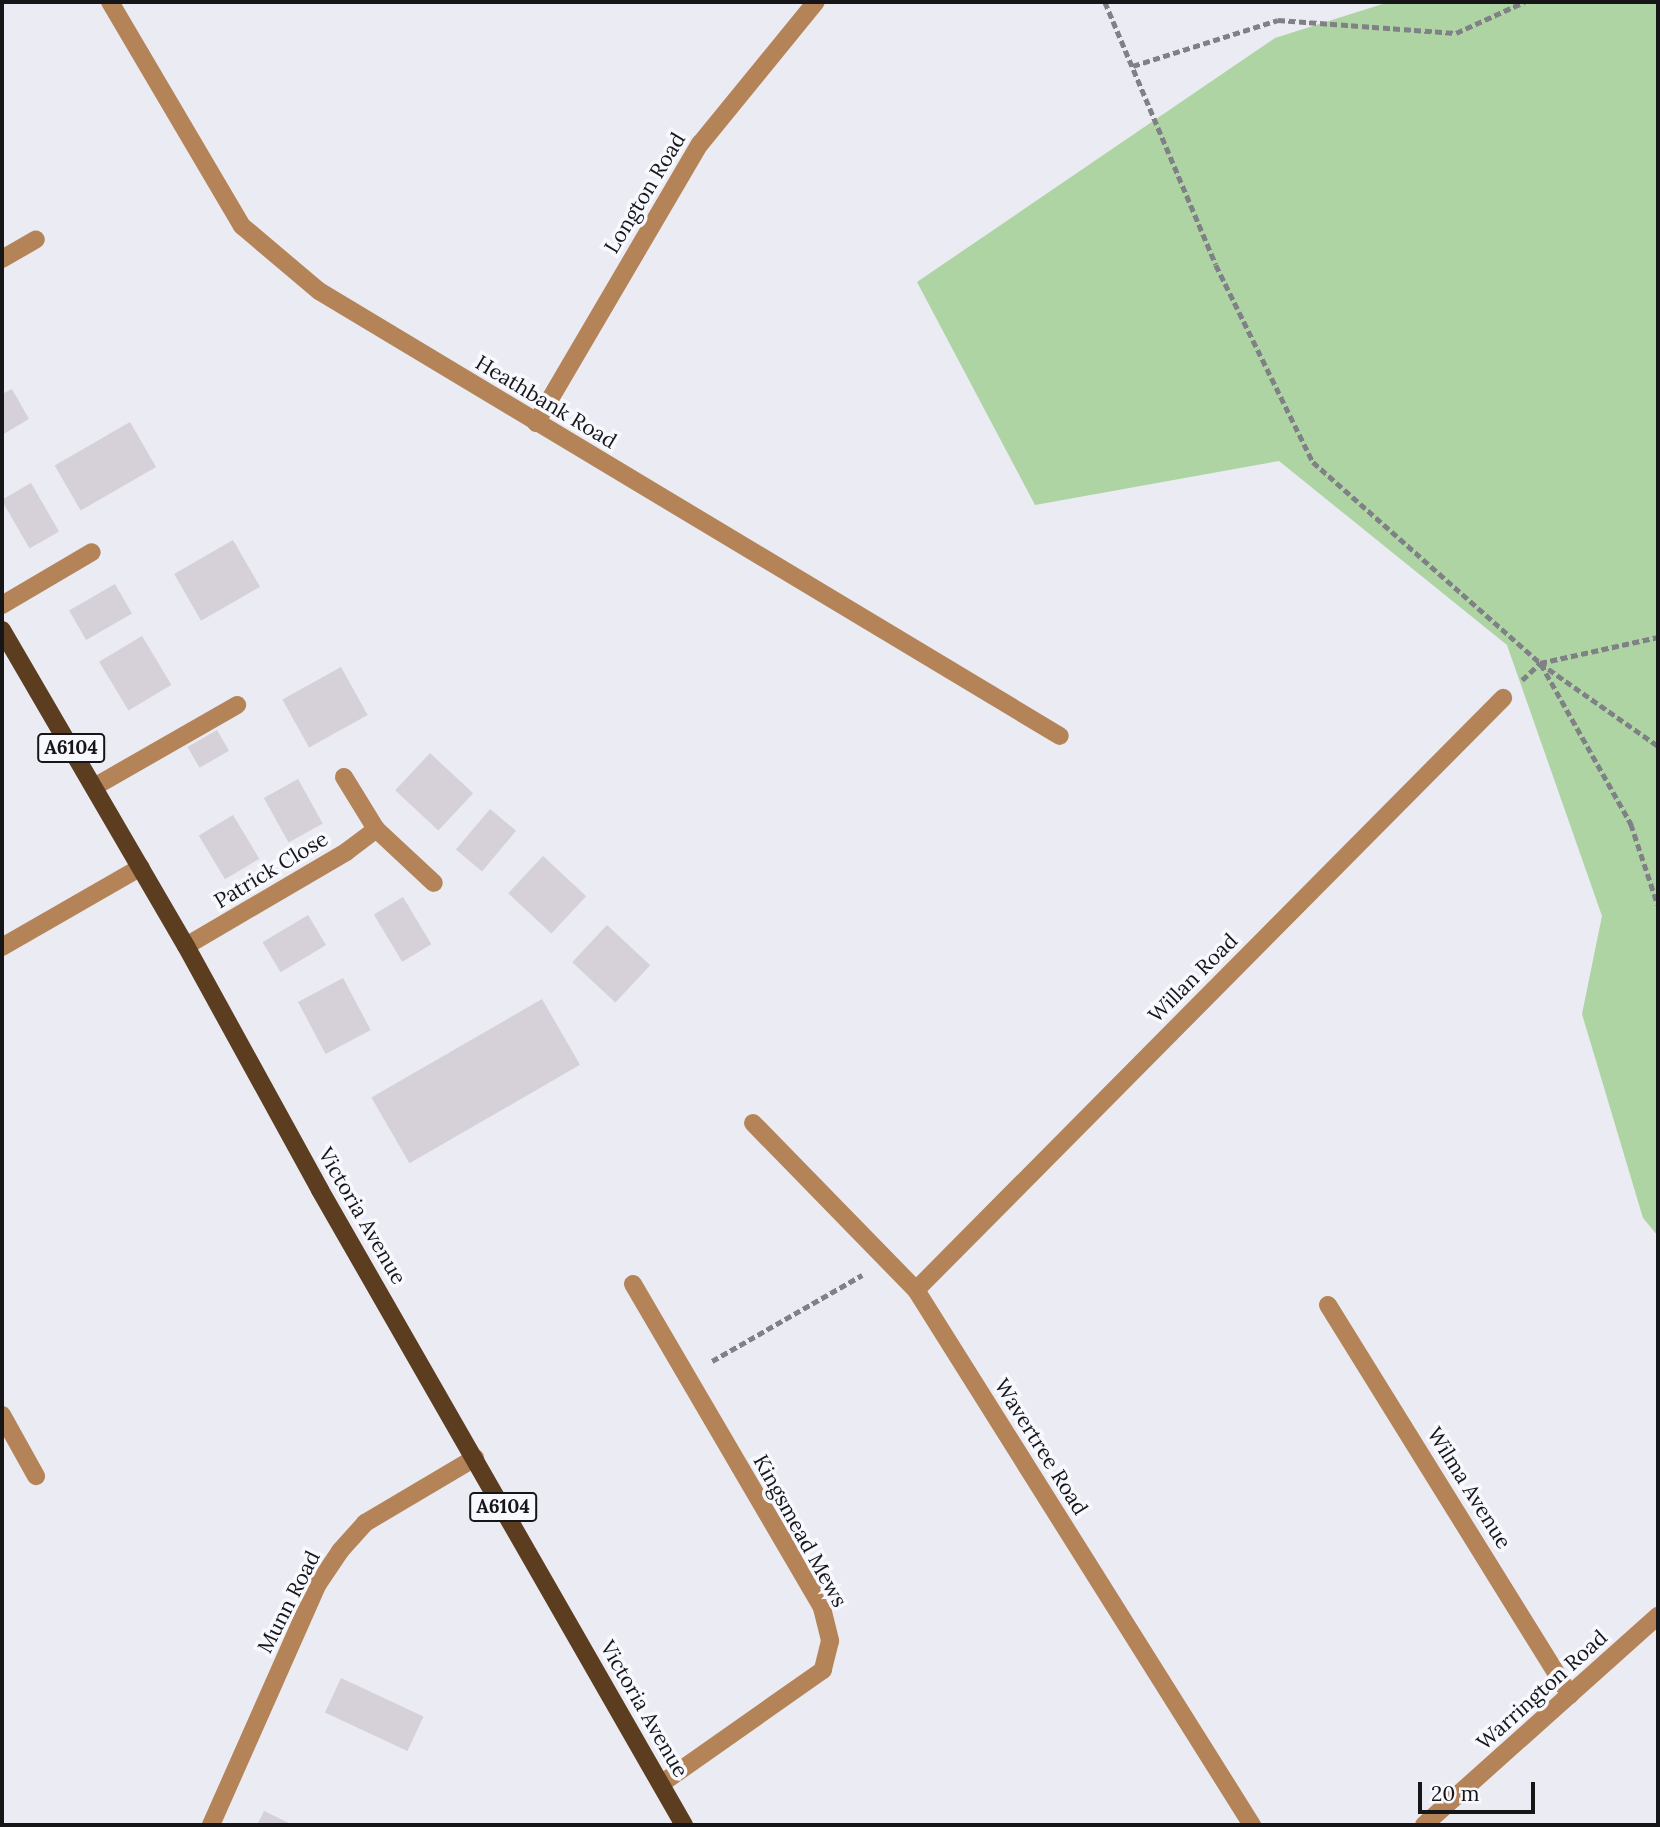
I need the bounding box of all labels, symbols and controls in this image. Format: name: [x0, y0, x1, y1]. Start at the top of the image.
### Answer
street label: Longton Road: [599, 128, 691, 258]
street label: Heathbank Road: [471, 350, 621, 454]
road number: A6104: [36, 733, 106, 764]
street label: Patrick Close: [210, 826, 332, 914]
street label: Willan Road: [1143, 928, 1243, 1028]
street label: Victoria Avenue: [313, 1143, 411, 1289]
street label: Wavertree Road: [989, 1374, 1093, 1520]
street label: Wilma Avenue: [1422, 1423, 1516, 1553]
street label: Kingsmead Mews: [748, 1450, 852, 1612]
road number: A6104: [468, 1492, 538, 1522]
street label: Munn Road: [252, 1547, 326, 1657]
street label: Warrington Road: [1472, 1625, 1612, 1755]
street label: Victoria Avenue: [595, 1636, 693, 1782]
scale bar: [1422, 1768, 1539, 1812]
text: 20 m: [1431, 1780, 1480, 1807]

